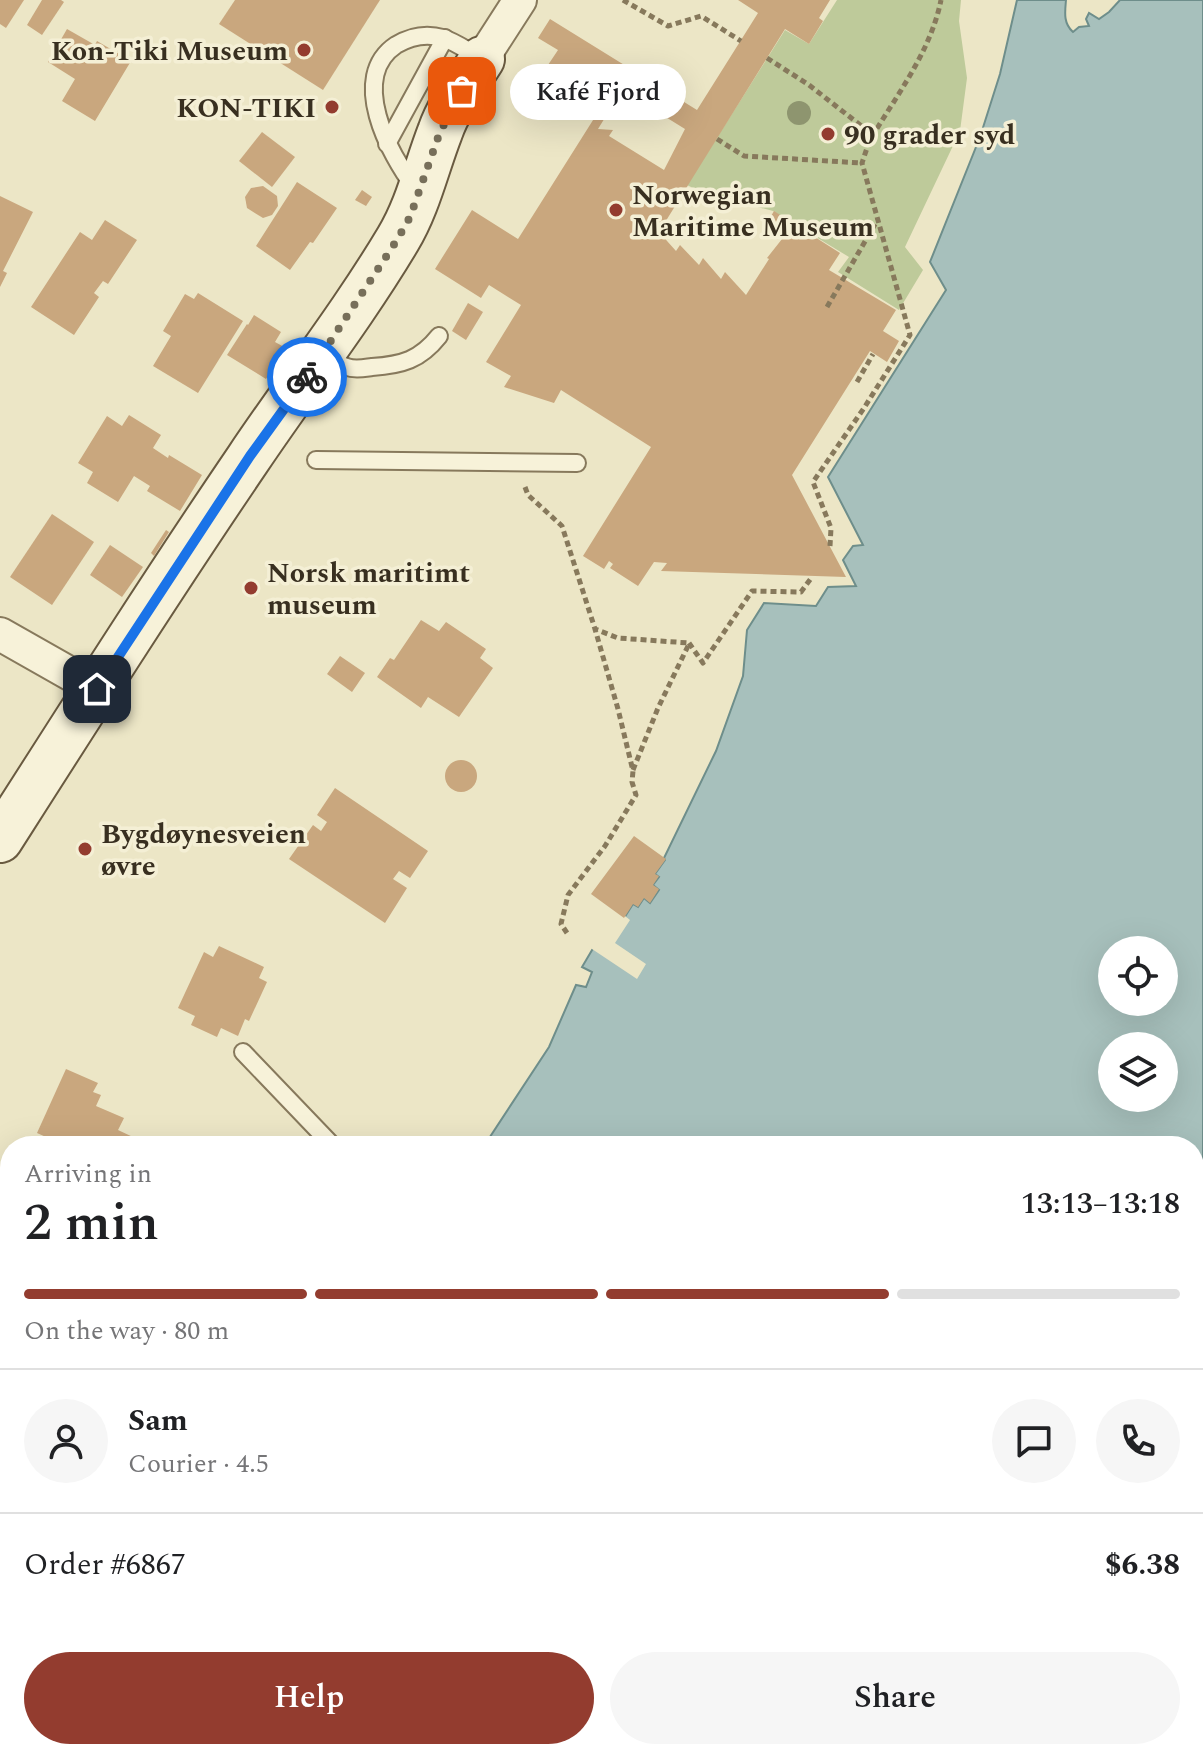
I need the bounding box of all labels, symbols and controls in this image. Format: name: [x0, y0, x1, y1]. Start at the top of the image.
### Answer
place label: Kon-Tiki Museum: [51, 30, 288, 73]
marker: Kon-Tiki Museum: [295, 41, 313, 59]
pin: [428, 57, 496, 125]
callout: Kafé Fjord: [510, 63, 686, 119]
icon: bag: [440, 69, 484, 113]
text: Kafé Fjord: [536, 72, 660, 112]
place label: KON-TIKI: [176, 87, 316, 130]
marker: KON-TIKI: [323, 98, 341, 116]
place label: 90 grader syd: [844, 114, 1015, 157]
marker: 90 grader syd: [819, 125, 837, 143]
place label: Norwegian Maritime Museum: [632, 174, 874, 249]
marker: Norwegian Maritime Museum: [607, 201, 625, 219]
courier: [267, 337, 347, 417]
icon: bike: [285, 355, 329, 399]
place label: Norsk maritimt museum: [267, 552, 470, 627]
marker: Norsk maritimt museum: [242, 579, 260, 597]
pin: [63, 655, 131, 723]
icon: home: [75, 667, 119, 711]
place label: Bygdøynesveien øvre: [101, 813, 306, 888]
marker: Bygdøynesveien øvre: [76, 840, 94, 858]
map controls: [1098, 936, 1178, 1112]
button: locate: [1098, 936, 1178, 1016]
button: layers: [1098, 1032, 1178, 1112]
text: Arriving in: [24, 1154, 152, 1194]
text: 13:13–13:18: [1021, 1181, 1180, 1227]
text: 2 min: [24, 1184, 159, 1263]
text: On the way · 80 m: [24, 1311, 229, 1351]
text: Sam: [128, 1398, 188, 1444]
button: person: [24, 1399, 108, 1483]
button: chat: [992, 1399, 1076, 1483]
button: phone: [1096, 1399, 1180, 1483]
text: Courier · 4.5: [128, 1444, 269, 1484]
text: Order #6867: [24, 1542, 186, 1588]
text: $6.38: [1105, 1542, 1180, 1588]
button: Help: [24, 1652, 594, 1744]
button: Share: [610, 1652, 1180, 1744]

